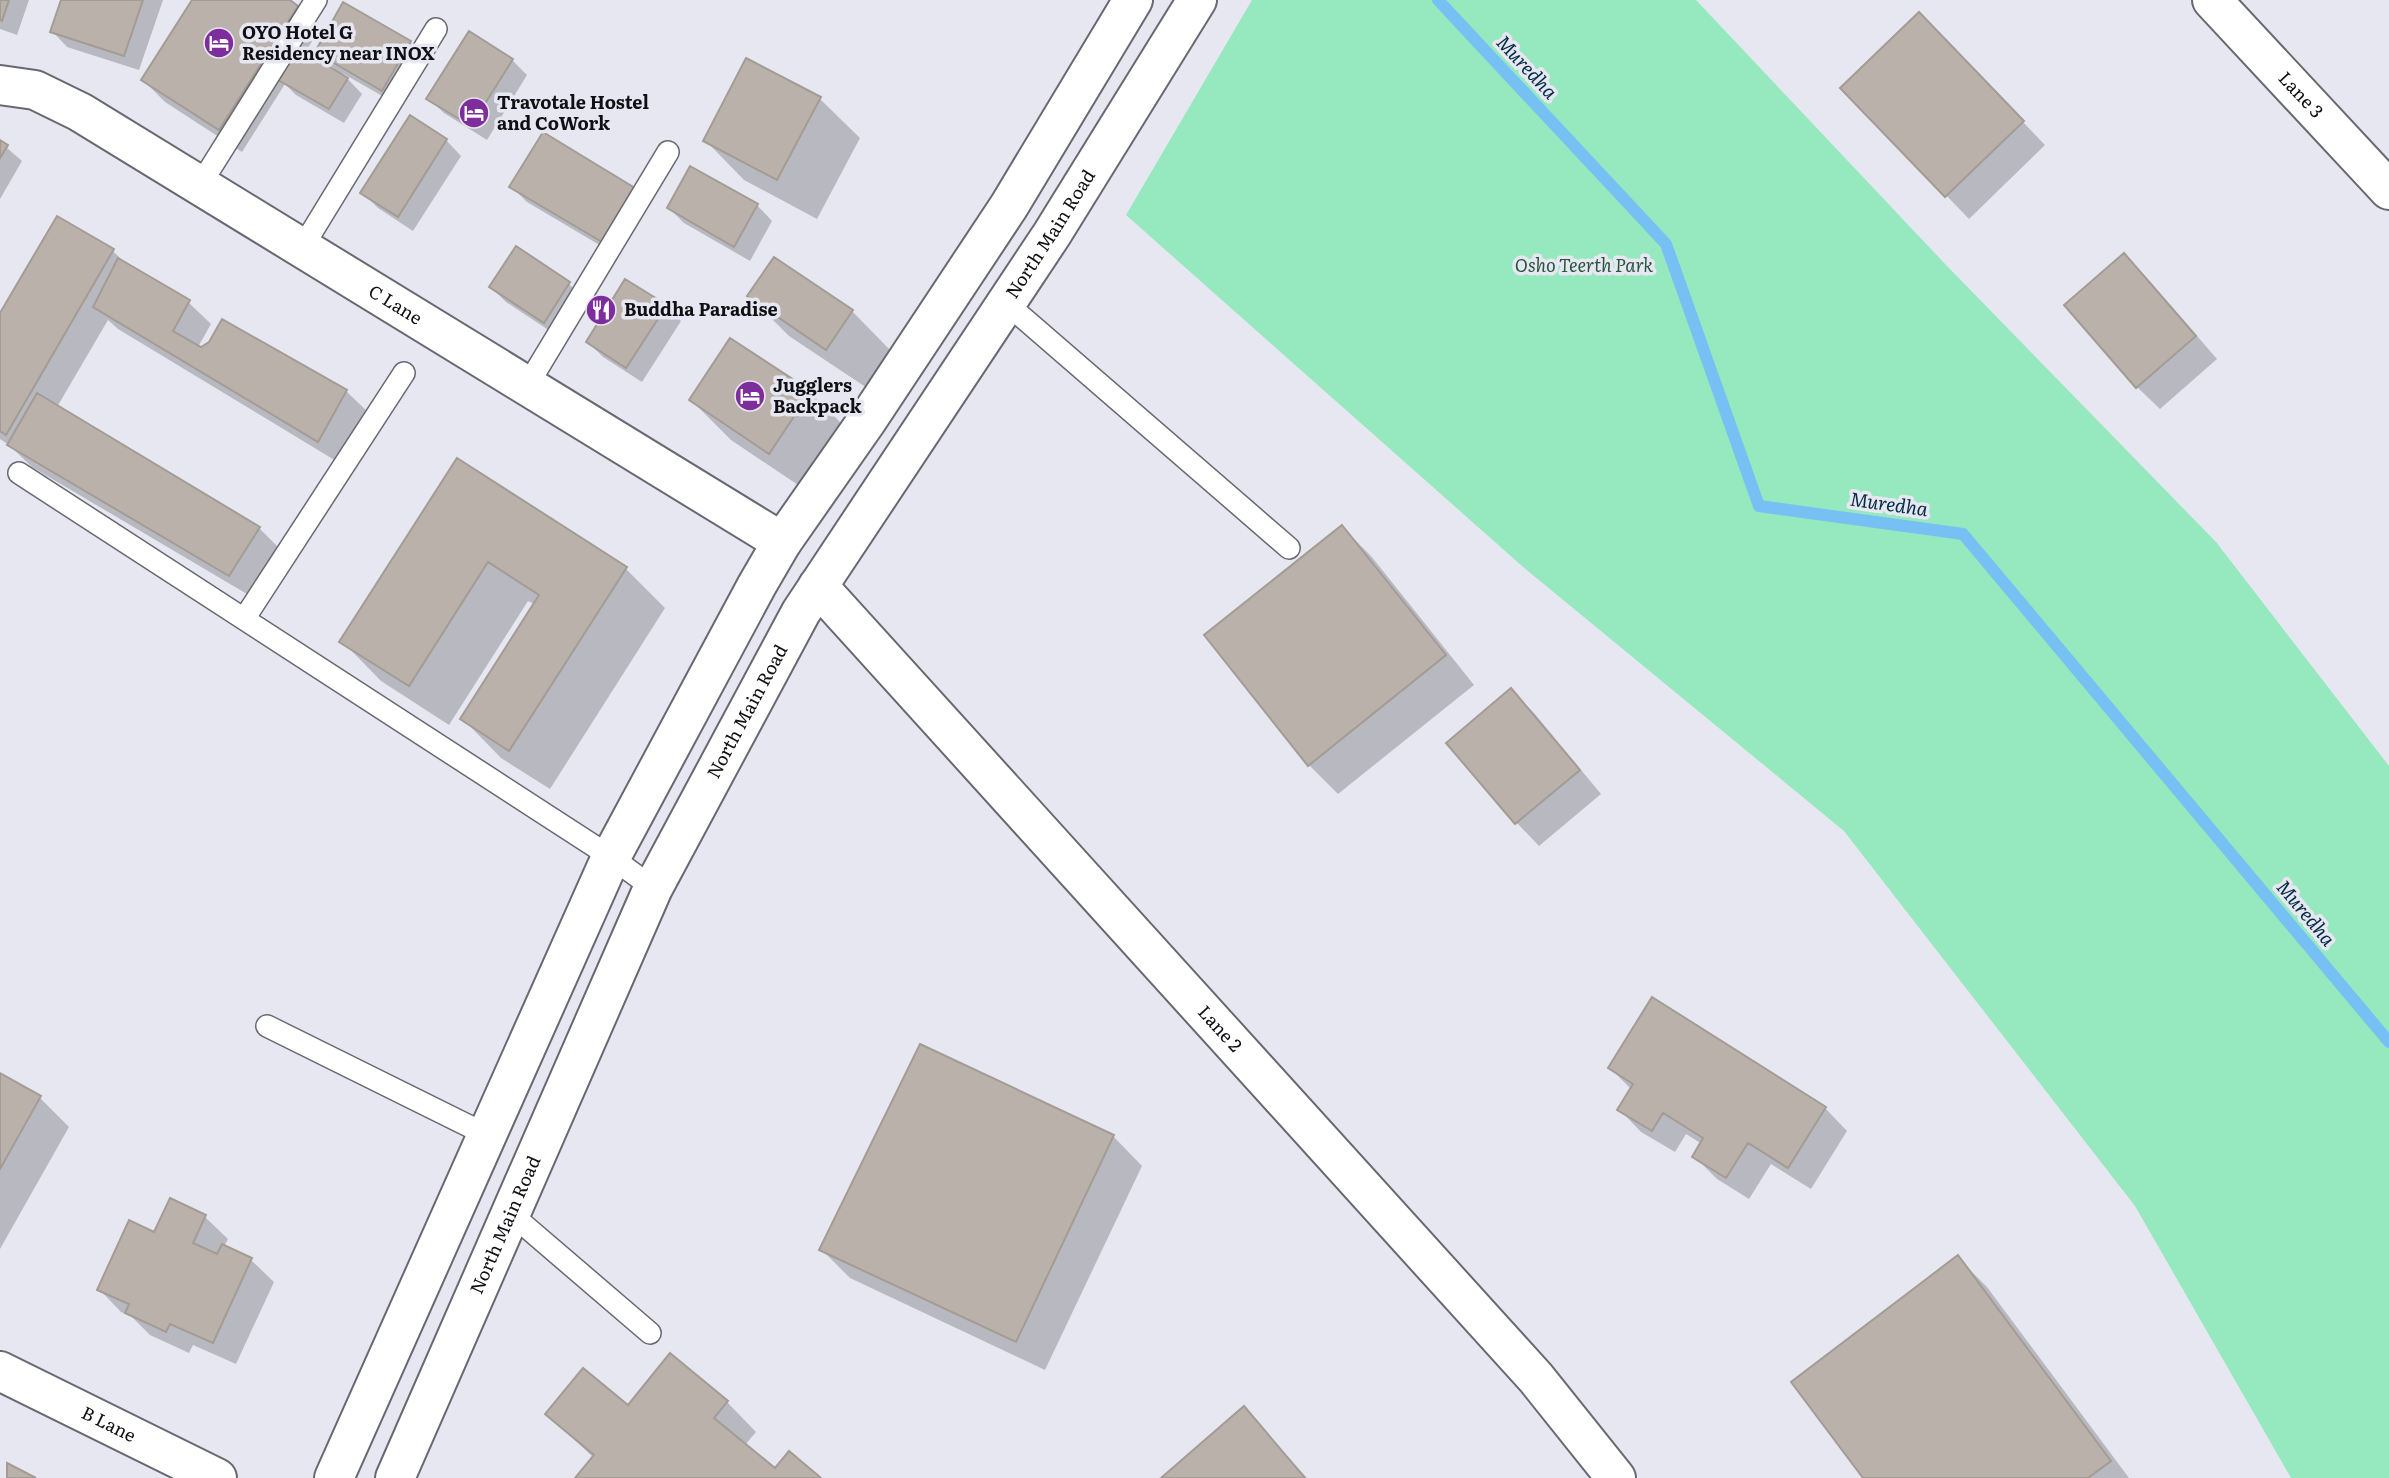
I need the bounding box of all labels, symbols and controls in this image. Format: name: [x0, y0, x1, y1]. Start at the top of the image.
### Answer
place label: OYO Hotel G Residency near INOX: [242, 18, 435, 66]
hotel icon: OYO Hotel G Residency near INOX: [202, 26, 236, 60]
water label: Muredha: [1491, 28, 1565, 105]
street label: Lane 3: [2273, 65, 2331, 124]
place label: Travotale Hostel and CoWork: [497, 88, 649, 136]
hotel icon: Travotale Hostel and CoWork: [457, 96, 491, 130]
street label: North Main Road: [998, 164, 1101, 303]
park label: Osho Teerth Park: [1515, 251, 1653, 278]
street label: C Lane: [364, 277, 428, 331]
restaurant icon: Buddha Paradise: [584, 293, 618, 327]
place label: Buddha Paradise: [624, 295, 778, 322]
place label: Jugglers Backpack: [773, 371, 862, 419]
hotel icon: Jugglers Backpack: [733, 379, 767, 413]
water label: Muredha: [1848, 484, 1930, 522]
street label: North Main Road: [699, 639, 793, 783]
water label: Muredha: [2271, 873, 2343, 951]
street label: Lane 2: [1192, 999, 1249, 1057]
street label: North Main Road: [462, 1151, 546, 1298]
street label: B Lane: [77, 1398, 141, 1448]

